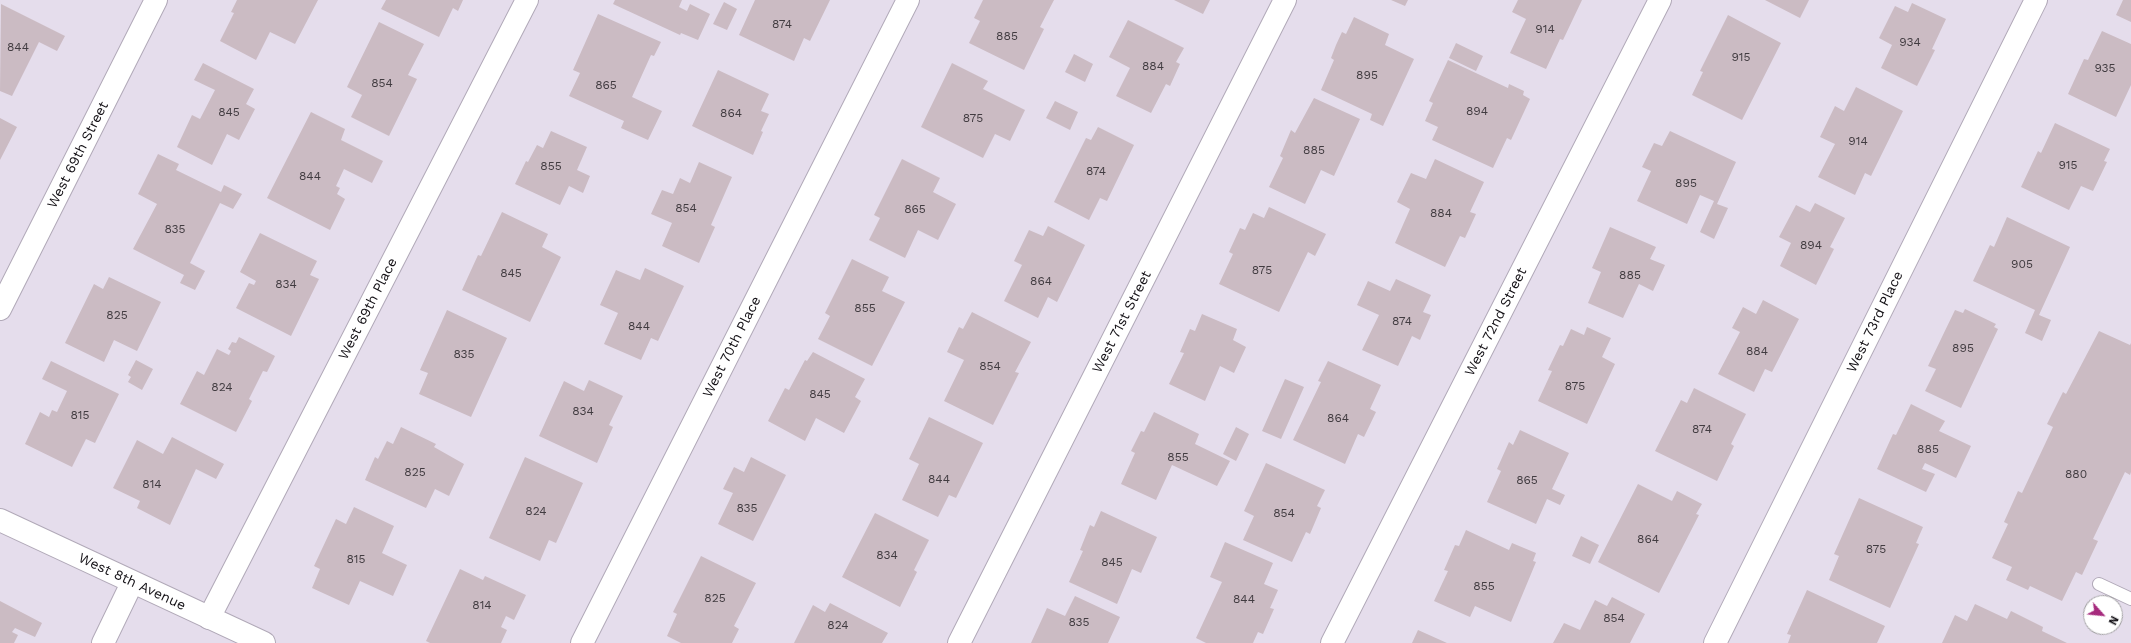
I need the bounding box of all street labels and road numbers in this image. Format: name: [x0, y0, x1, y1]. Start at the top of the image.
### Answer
street label: West 69th Street: [44, 99, 112, 211]
street label: West 69th Place: [335, 255, 401, 363]
street label: West 72nd Street: [1461, 265, 1531, 379]
street label: West 71st Street: [1089, 268, 1155, 376]
street label: West 73rd Place: [1843, 269, 1907, 375]
street label: West 70th Place: [699, 294, 765, 400]
street label: West 8th Avenue: [76, 550, 188, 614]

